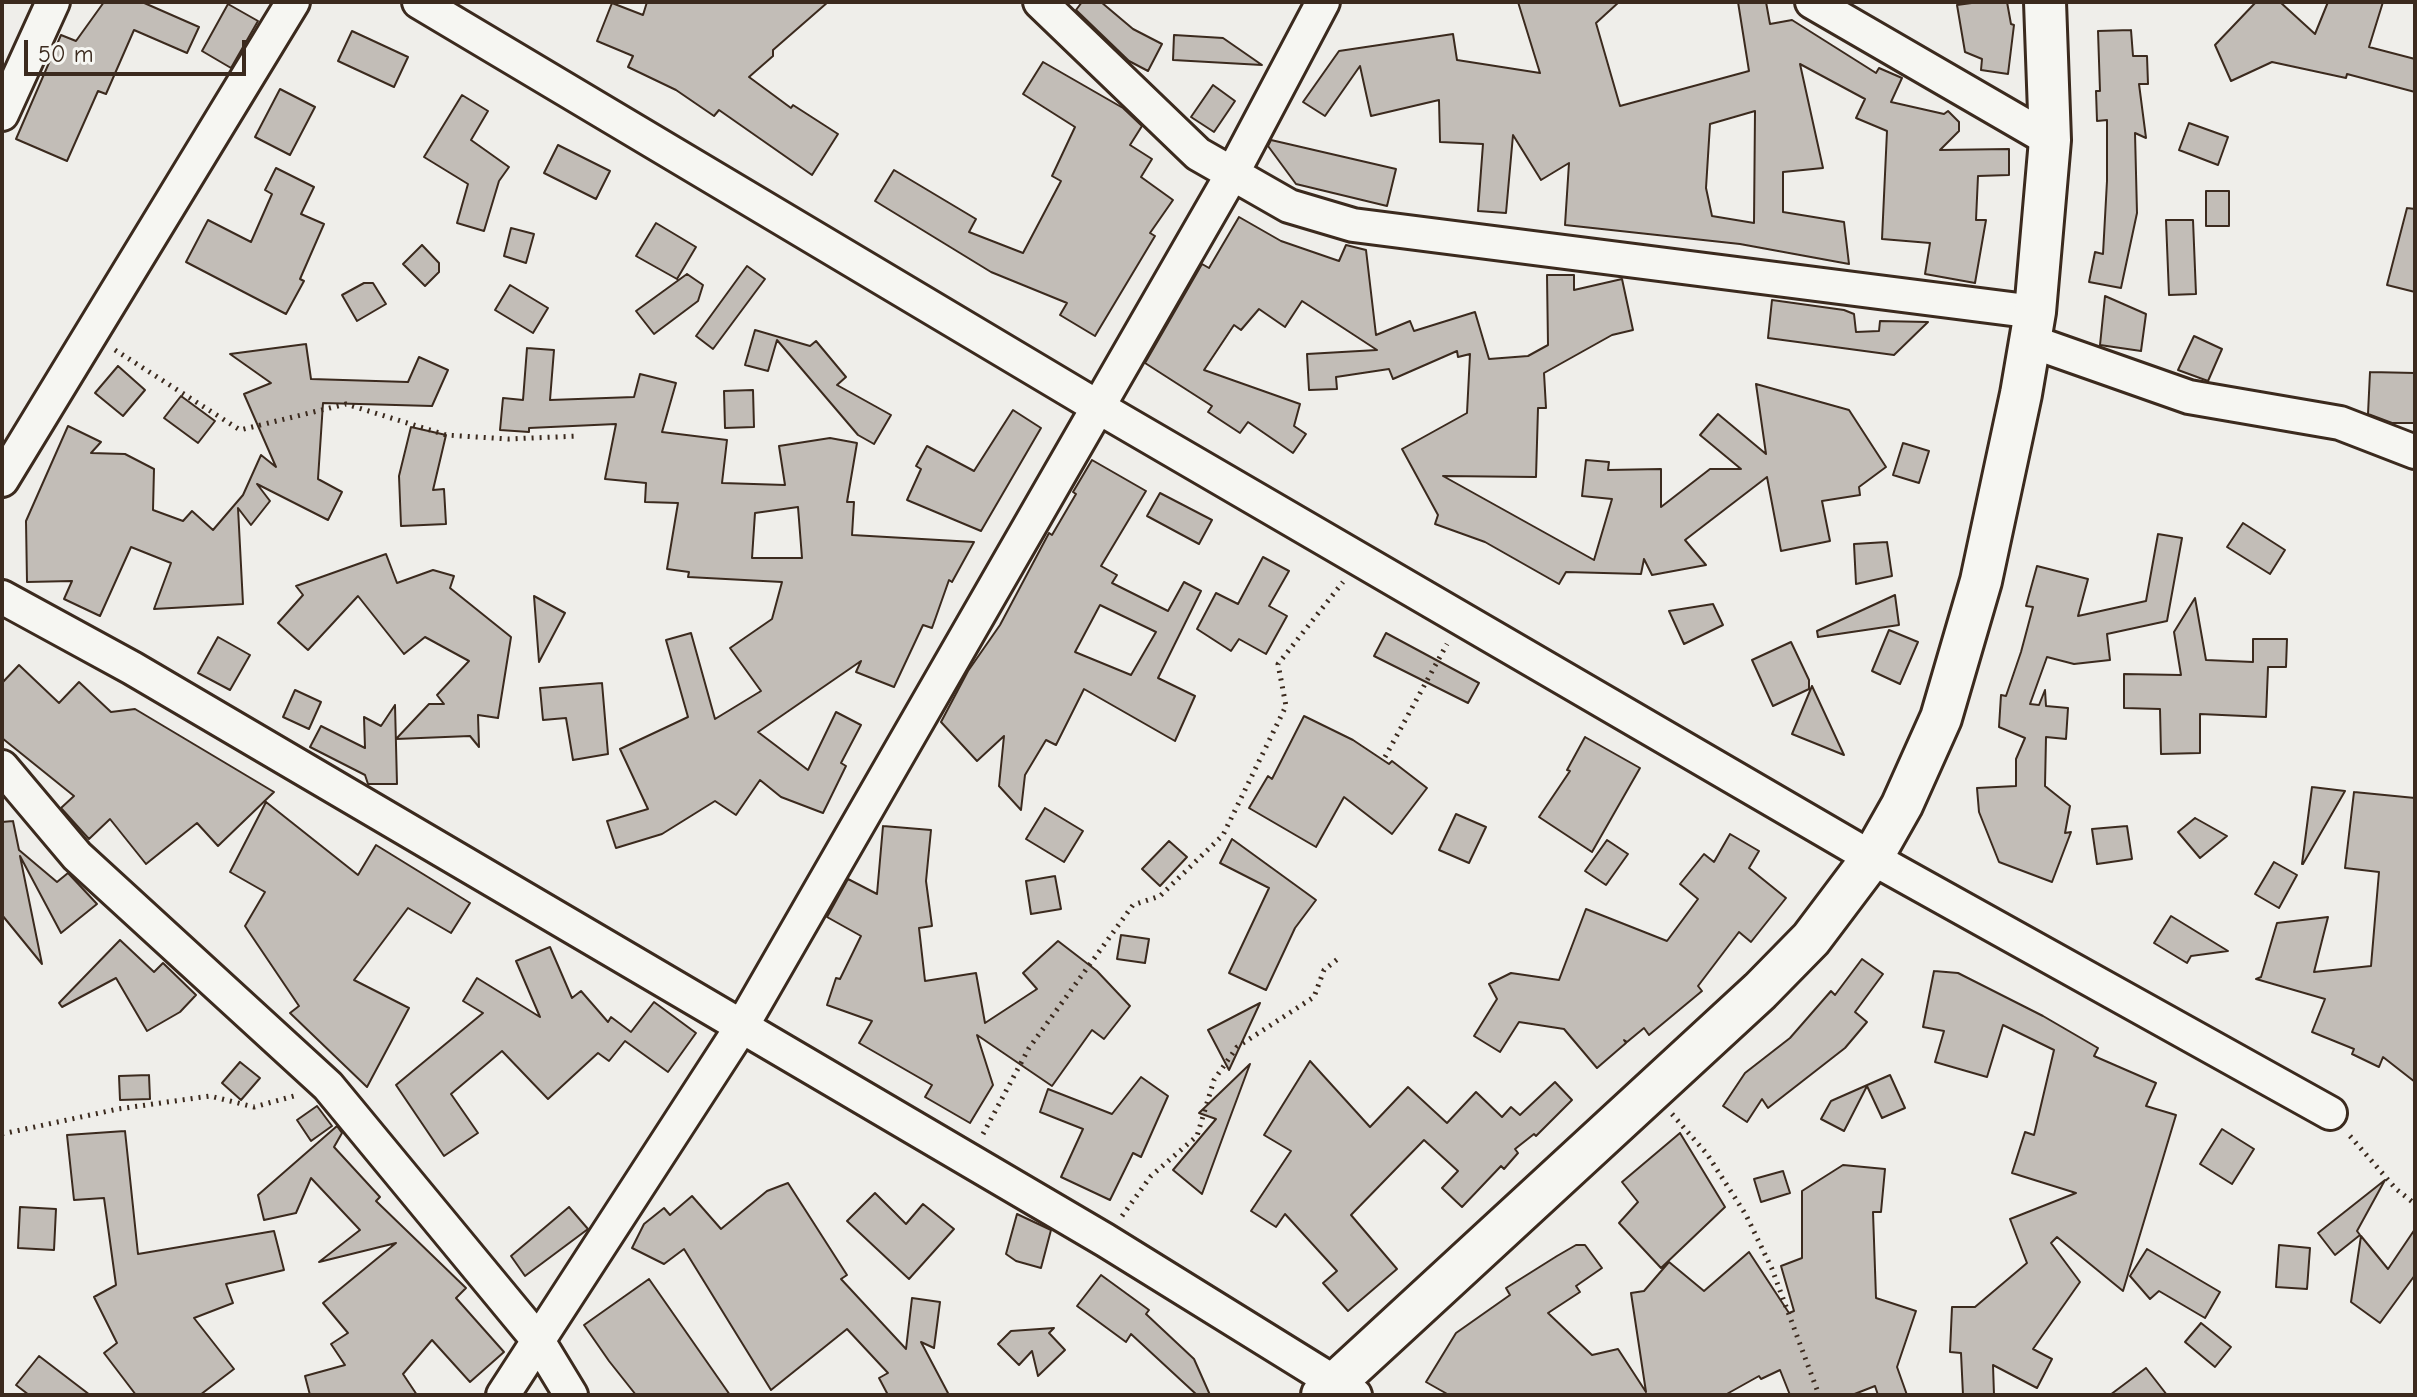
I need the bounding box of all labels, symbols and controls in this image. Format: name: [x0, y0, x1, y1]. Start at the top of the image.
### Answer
scale bar: [28, 24, 250, 74]
text: 50 m: [38, 40, 94, 68]

